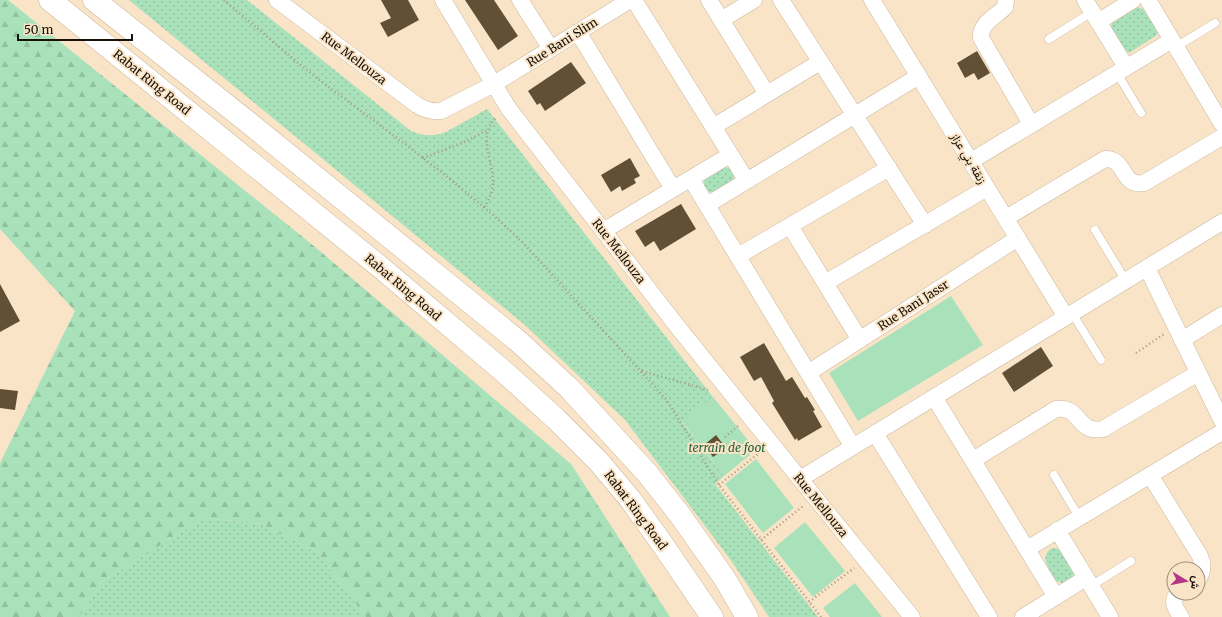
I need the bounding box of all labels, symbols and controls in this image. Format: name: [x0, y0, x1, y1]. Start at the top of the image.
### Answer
street label: Rue Bani Slim: [524, 14, 600, 70]
scale bar: [18, 16, 132, 42]
text: 50 m: [24, 22, 53, 37]
street label: Rue Mellouza: [318, 29, 390, 88]
street label: Rabat Ring Road: [110, 46, 194, 118]
street label: زنقة بني عزاز: [945, 129, 990, 188]
street label: Rue Mellouza: [589, 216, 649, 287]
street label: Rabat Ring Road: [362, 251, 444, 323]
street label: Rue Bani Jassr: [875, 276, 952, 334]
park label: terrain de foot: [689, 440, 766, 455]
street label: Rabat Ring Road: [601, 467, 671, 553]
street label: Rue Mellouza: [791, 470, 852, 540]
north arrow: [1166, 561, 1206, 601]
text: ش: [1188, 575, 1204, 590]

